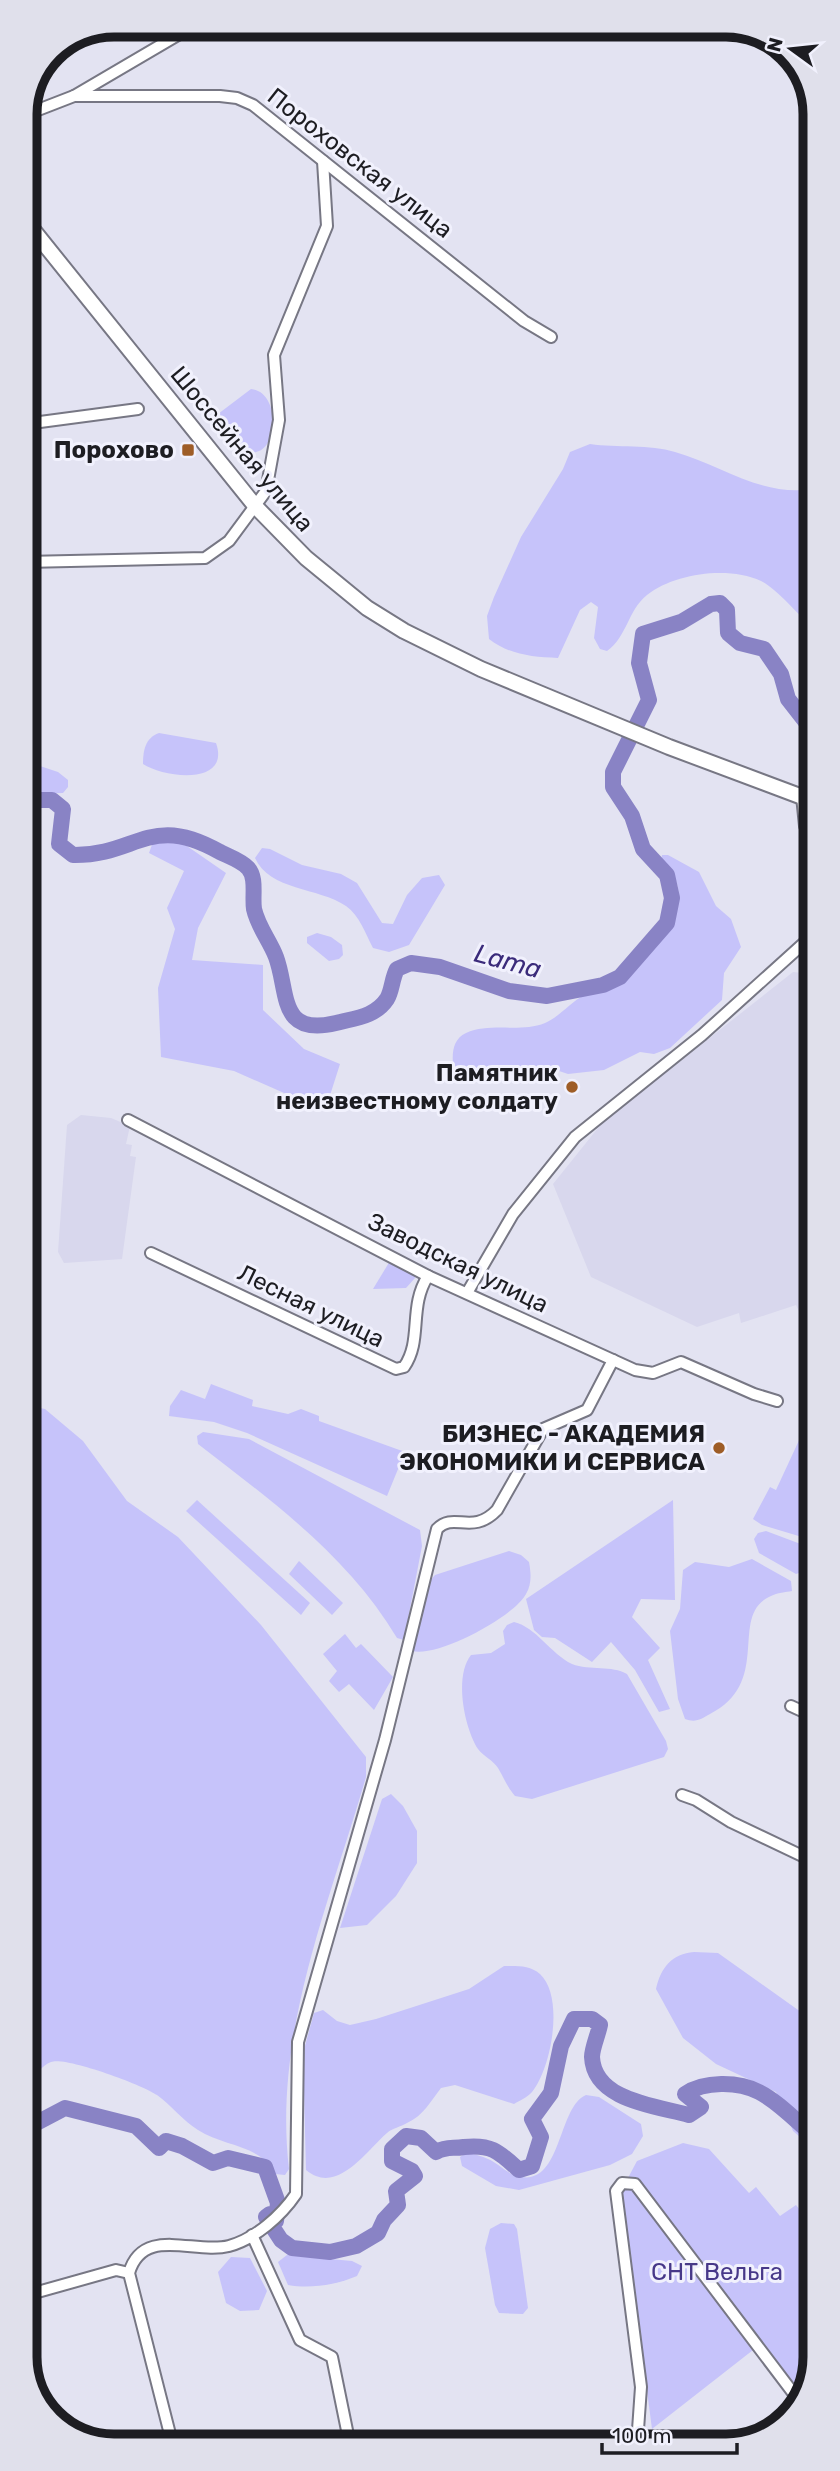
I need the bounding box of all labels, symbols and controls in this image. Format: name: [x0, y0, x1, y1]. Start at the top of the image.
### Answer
north arrow: [756, 14, 826, 84]
text: N: [762, 35, 788, 54]
street label: Пороховская улица: [262, 82, 458, 244]
street label: Шоссейная улица: [165, 361, 319, 537]
place label: Порохово: [54, 436, 174, 464]
marker: Порохово: [180, 442, 196, 458]
water label: Lama: [471, 938, 545, 985]
place label: Памятник неизвестному солдату: [276, 1059, 558, 1115]
marker: Памятник неизвестному солдату: [564, 1079, 580, 1095]
street label: Заводская улица: [363, 1207, 553, 1319]
street label: Лесная улица: [233, 1258, 389, 1354]
place label: БИЗНЕС - АКАДЕМИЯ ЭКОНОМИКИ И СЕРВИСА: [399, 1420, 705, 1476]
marker: БИЗНЕС - АКАДЕМИЯ ЭКОНОМИКИ И СЕРВИСА: [711, 1440, 727, 1456]
park label: СНТ Вельга: [651, 2258, 783, 2286]
scale bar: [602, 2412, 737, 2456]
text: 100 m: [612, 2423, 671, 2448]

